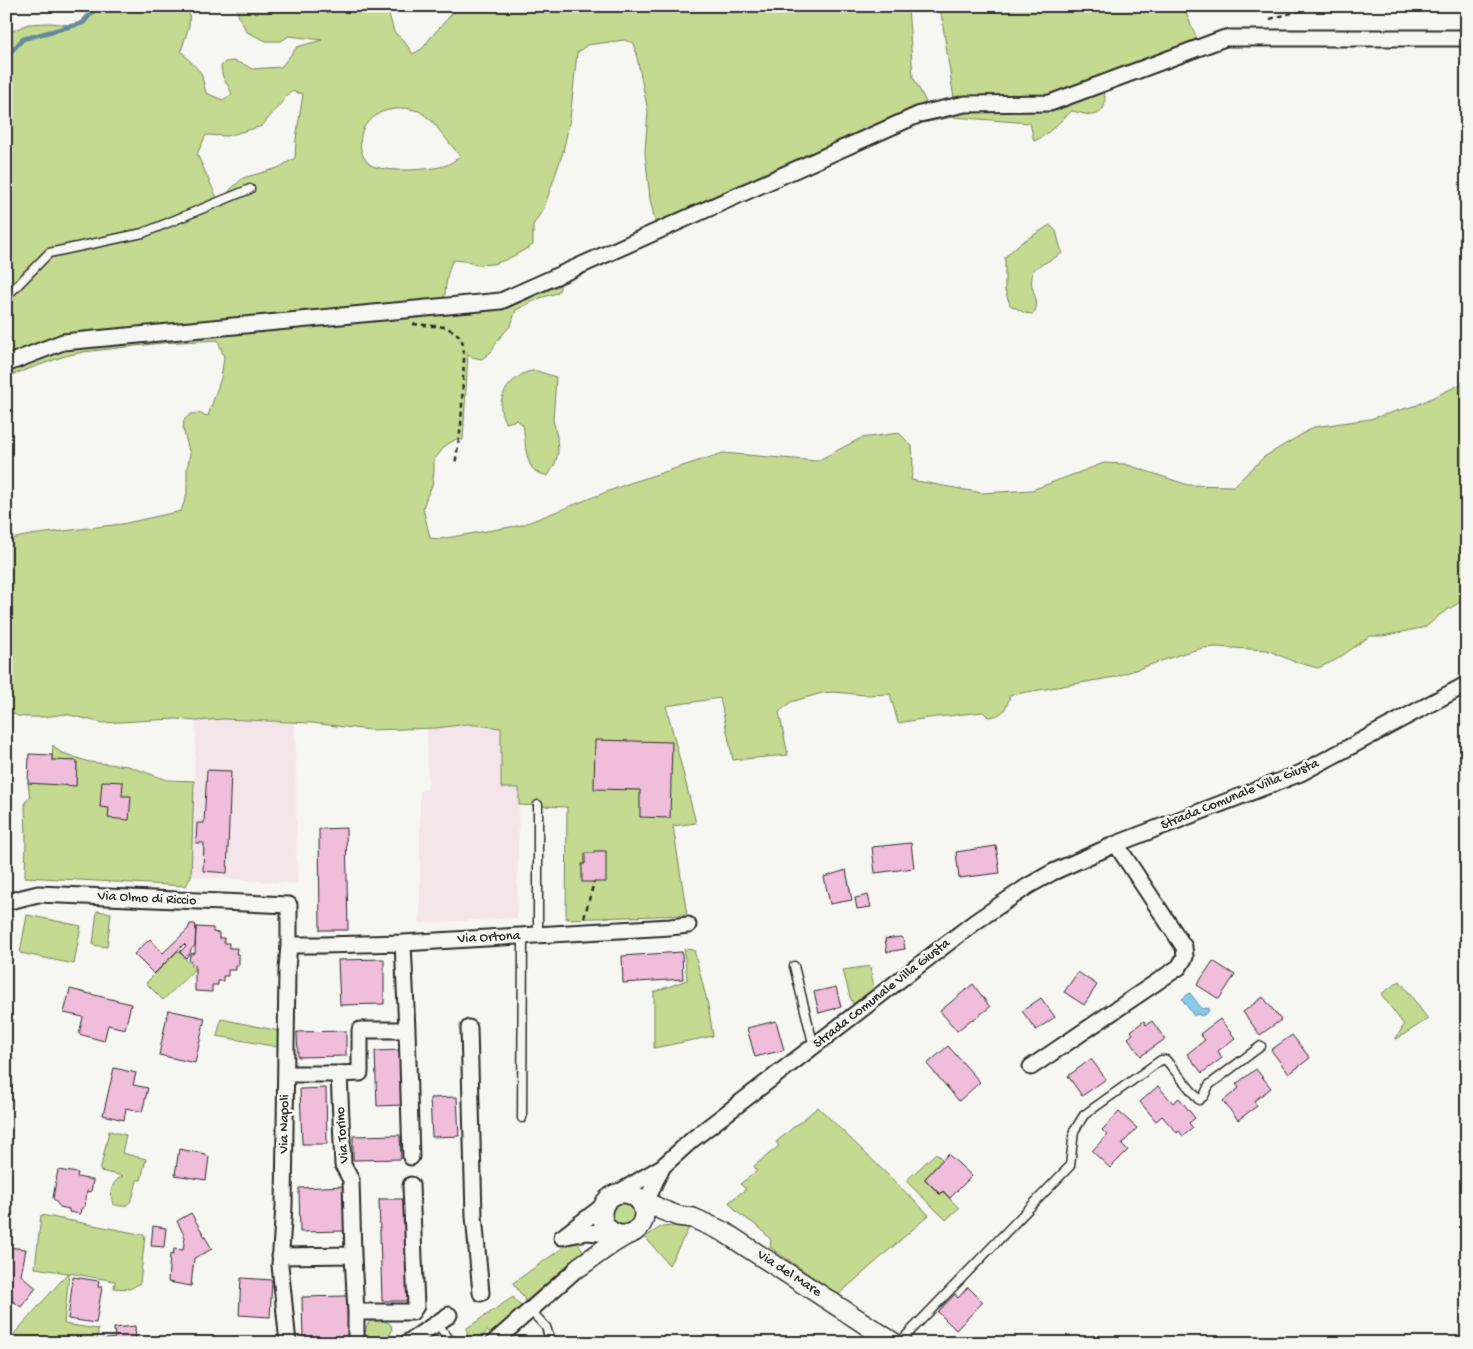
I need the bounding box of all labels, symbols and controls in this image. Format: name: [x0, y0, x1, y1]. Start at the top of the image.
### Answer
street label: Strada Comunale Villa Giusta: [1159, 755, 1323, 834]
street label: Via Olmo di Riccio: [96, 888, 197, 910]
street label: Via Ortona: [456, 928, 522, 948]
street label: Strada Comunale Villa Giusta: [810, 935, 955, 1053]
street label: Via Napoli: [276, 1094, 294, 1155]
street label: Via Torino: [333, 1106, 354, 1165]
street label: Via del Mare: [753, 1246, 825, 1302]

